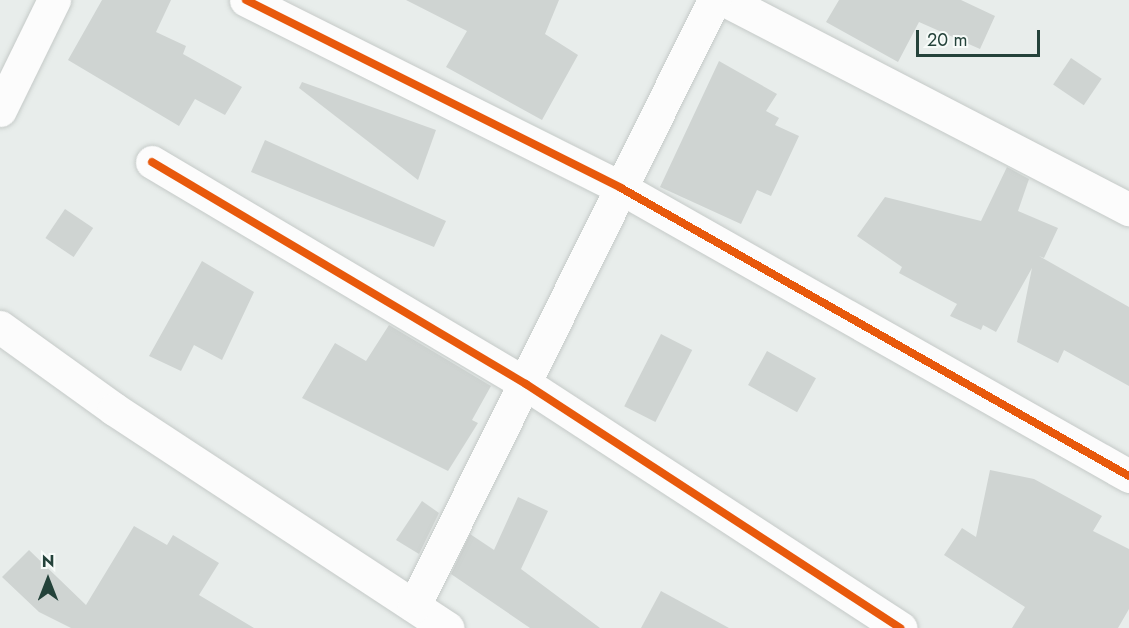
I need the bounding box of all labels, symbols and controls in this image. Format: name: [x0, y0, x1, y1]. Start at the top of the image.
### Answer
scale bar: [919, 18, 1044, 56]
text: 20 m: [927, 27, 967, 53]
north arrow: [18, 550, 78, 610]
text: N: [42, 550, 54, 573]

